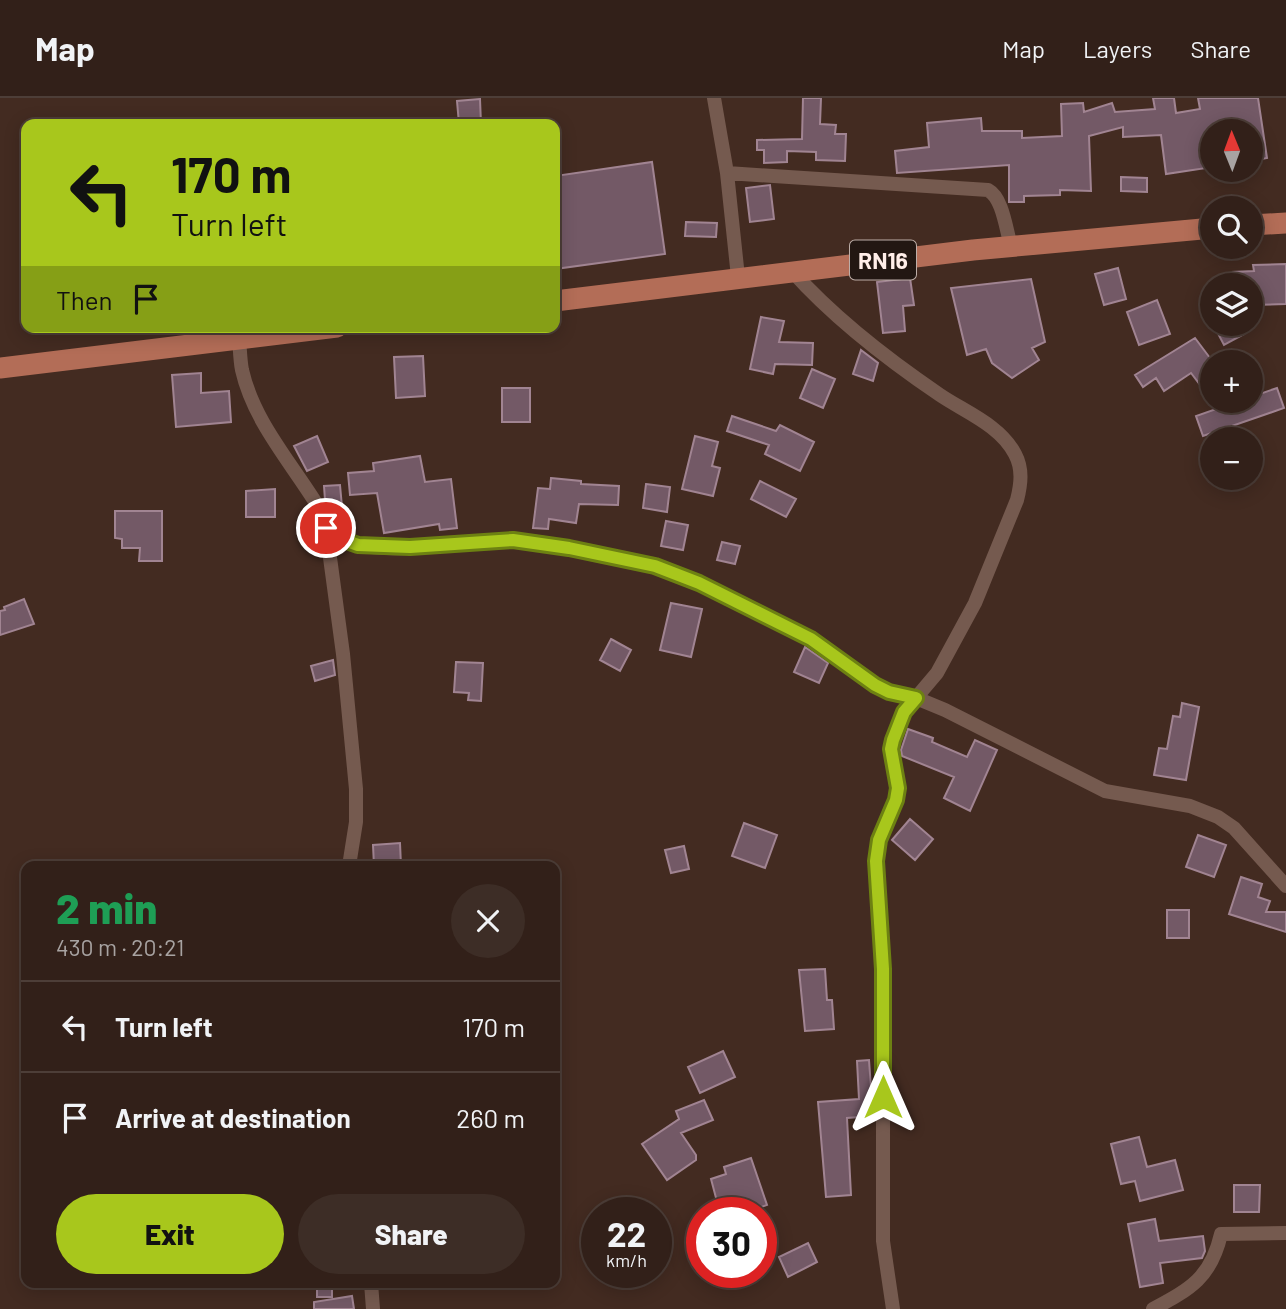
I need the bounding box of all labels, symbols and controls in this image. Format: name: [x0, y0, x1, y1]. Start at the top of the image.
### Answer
text: Map: [35, 28, 95, 68]
text: Map: [1002, 34, 1045, 63]
text: Layers: [1083, 34, 1152, 63]
text: Share: [1190, 34, 1251, 63]
north arrow: [1200, 119, 1264, 182]
map controls: [1200, 119, 1263, 490]
text: 170 m: [171, 144, 291, 203]
icon: left: [56, 147, 147, 238]
button: search: [1200, 196, 1263, 259]
text: Turn left: [171, 204, 288, 242]
road number: RN16: [850, 240, 916, 280]
button: layers: [1200, 273, 1263, 336]
icon: arrive: [127, 280, 165, 318]
text: Then: [56, 284, 113, 315]
button: +: [1200, 350, 1263, 413]
button: −: [1200, 427, 1263, 490]
pin: [296, 498, 356, 558]
icon: arrive: [307, 509, 345, 547]
text: 2 min: [56, 882, 157, 932]
button: close: [451, 884, 525, 958]
text: 430 m · 20:21: [56, 933, 184, 961]
icon: left: [56, 1008, 94, 1046]
text: Turn left: [115, 1011, 213, 1042]
text: 170 m: [462, 1011, 525, 1042]
position arrow: [846, 1060, 920, 1134]
icon: arrive: [56, 1099, 94, 1137]
text: Arrive at destination: [115, 1102, 351, 1133]
text: 260 m: [456, 1102, 525, 1133]
button: Exit: [56, 1194, 284, 1274]
button: Share: [298, 1194, 525, 1274]
speed limit sign: 30: [686, 1197, 777, 1288]
text: 22: [607, 1212, 646, 1254]
text: km/h: [606, 1249, 647, 1271]

